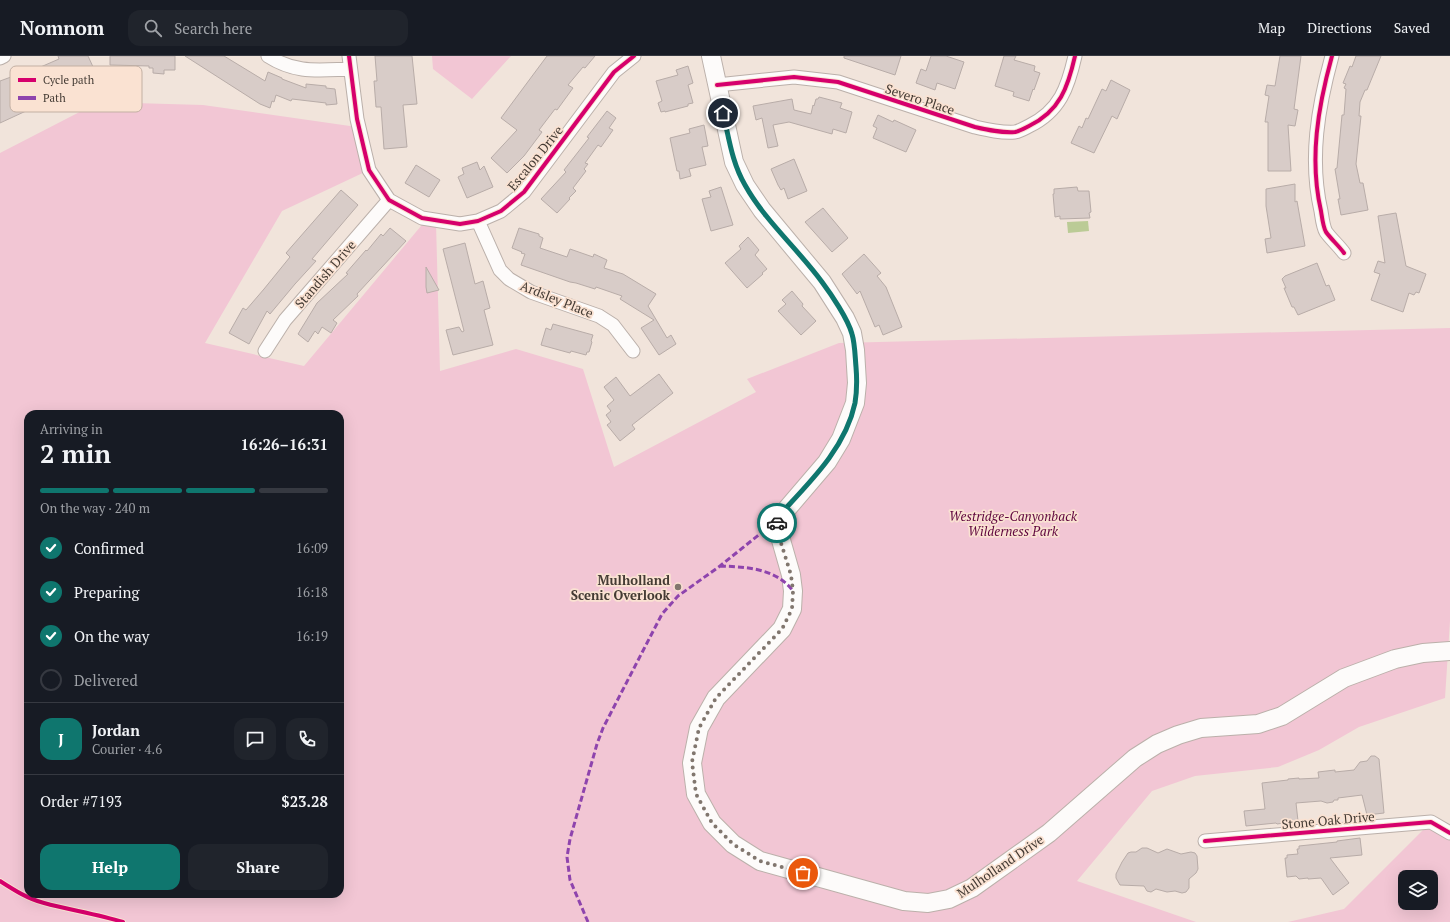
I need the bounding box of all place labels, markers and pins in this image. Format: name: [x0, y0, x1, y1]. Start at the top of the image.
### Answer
pin: [706, 96, 740, 130]
place label: Mulholland Scenic Overlook: [571, 571, 670, 604]
marker: Mulholland Scenic Overlook: [673, 582, 683, 592]
pin: [786, 856, 820, 890]

